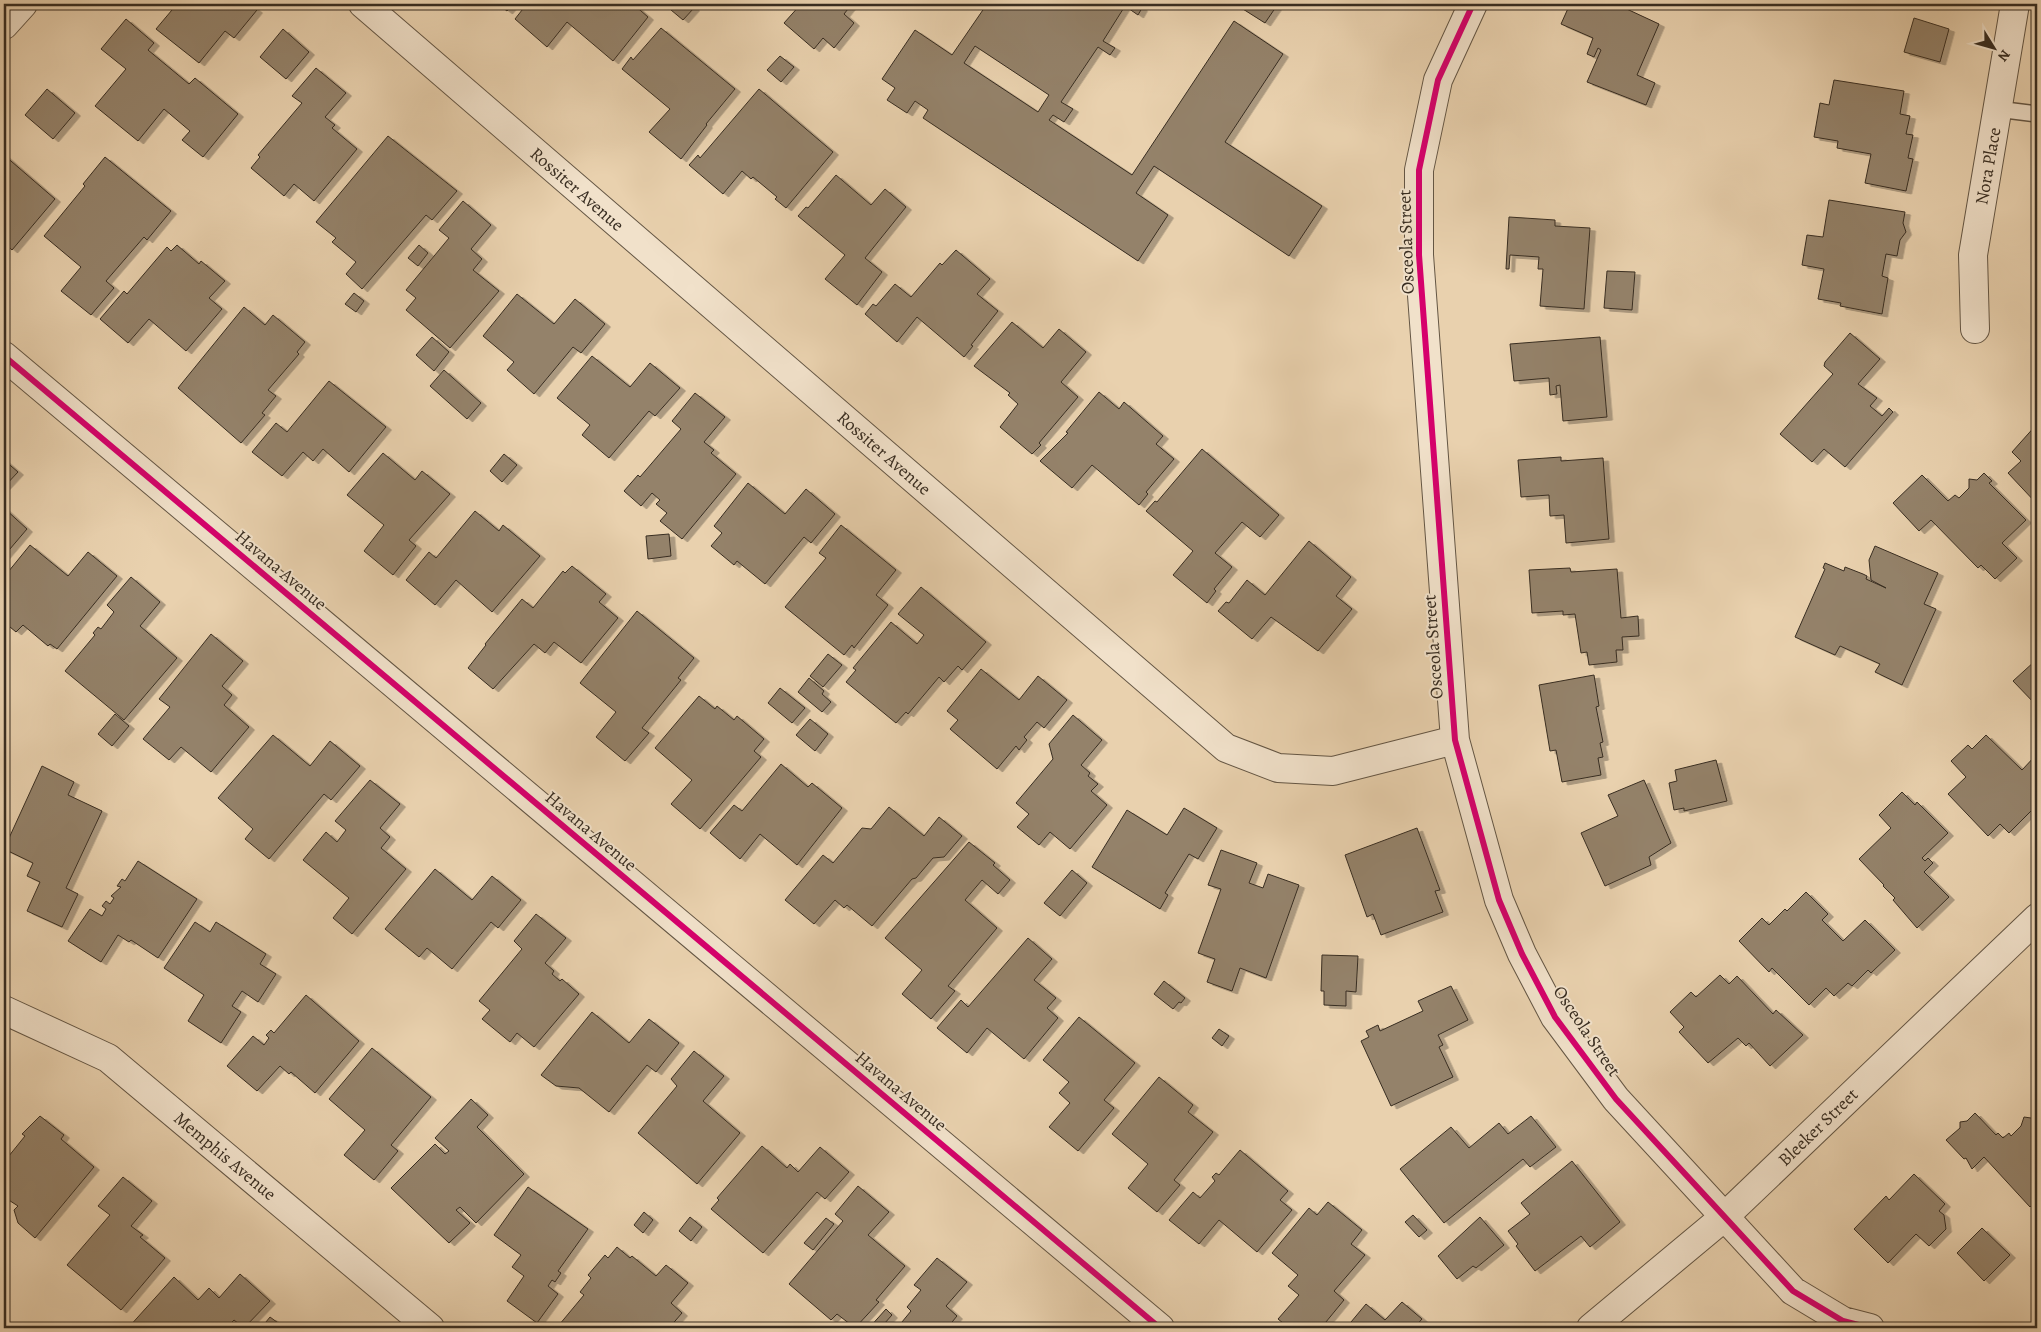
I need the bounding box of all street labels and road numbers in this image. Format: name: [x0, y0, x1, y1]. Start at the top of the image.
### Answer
street label: Nora Place: [1969, 125, 2007, 207]
street label: Rossiter Avenue: [525, 142, 629, 236]
street label: Osceola Street: [1392, 189, 1420, 295]
street label: Rossiter Avenue: [832, 406, 936, 500]
street label: Havana Avenue: [230, 525, 332, 615]
street label: Osceola Street: [1417, 594, 1449, 700]
street label: Havana Avenue: [540, 786, 642, 876]
street label: Osceola Street: [1548, 981, 1626, 1081]
street label: Havana Avenue: [850, 1046, 952, 1136]
street label: Bleeker Street: [1773, 1083, 1863, 1171]
street label: Memphis Avenue: [169, 1106, 281, 1206]

